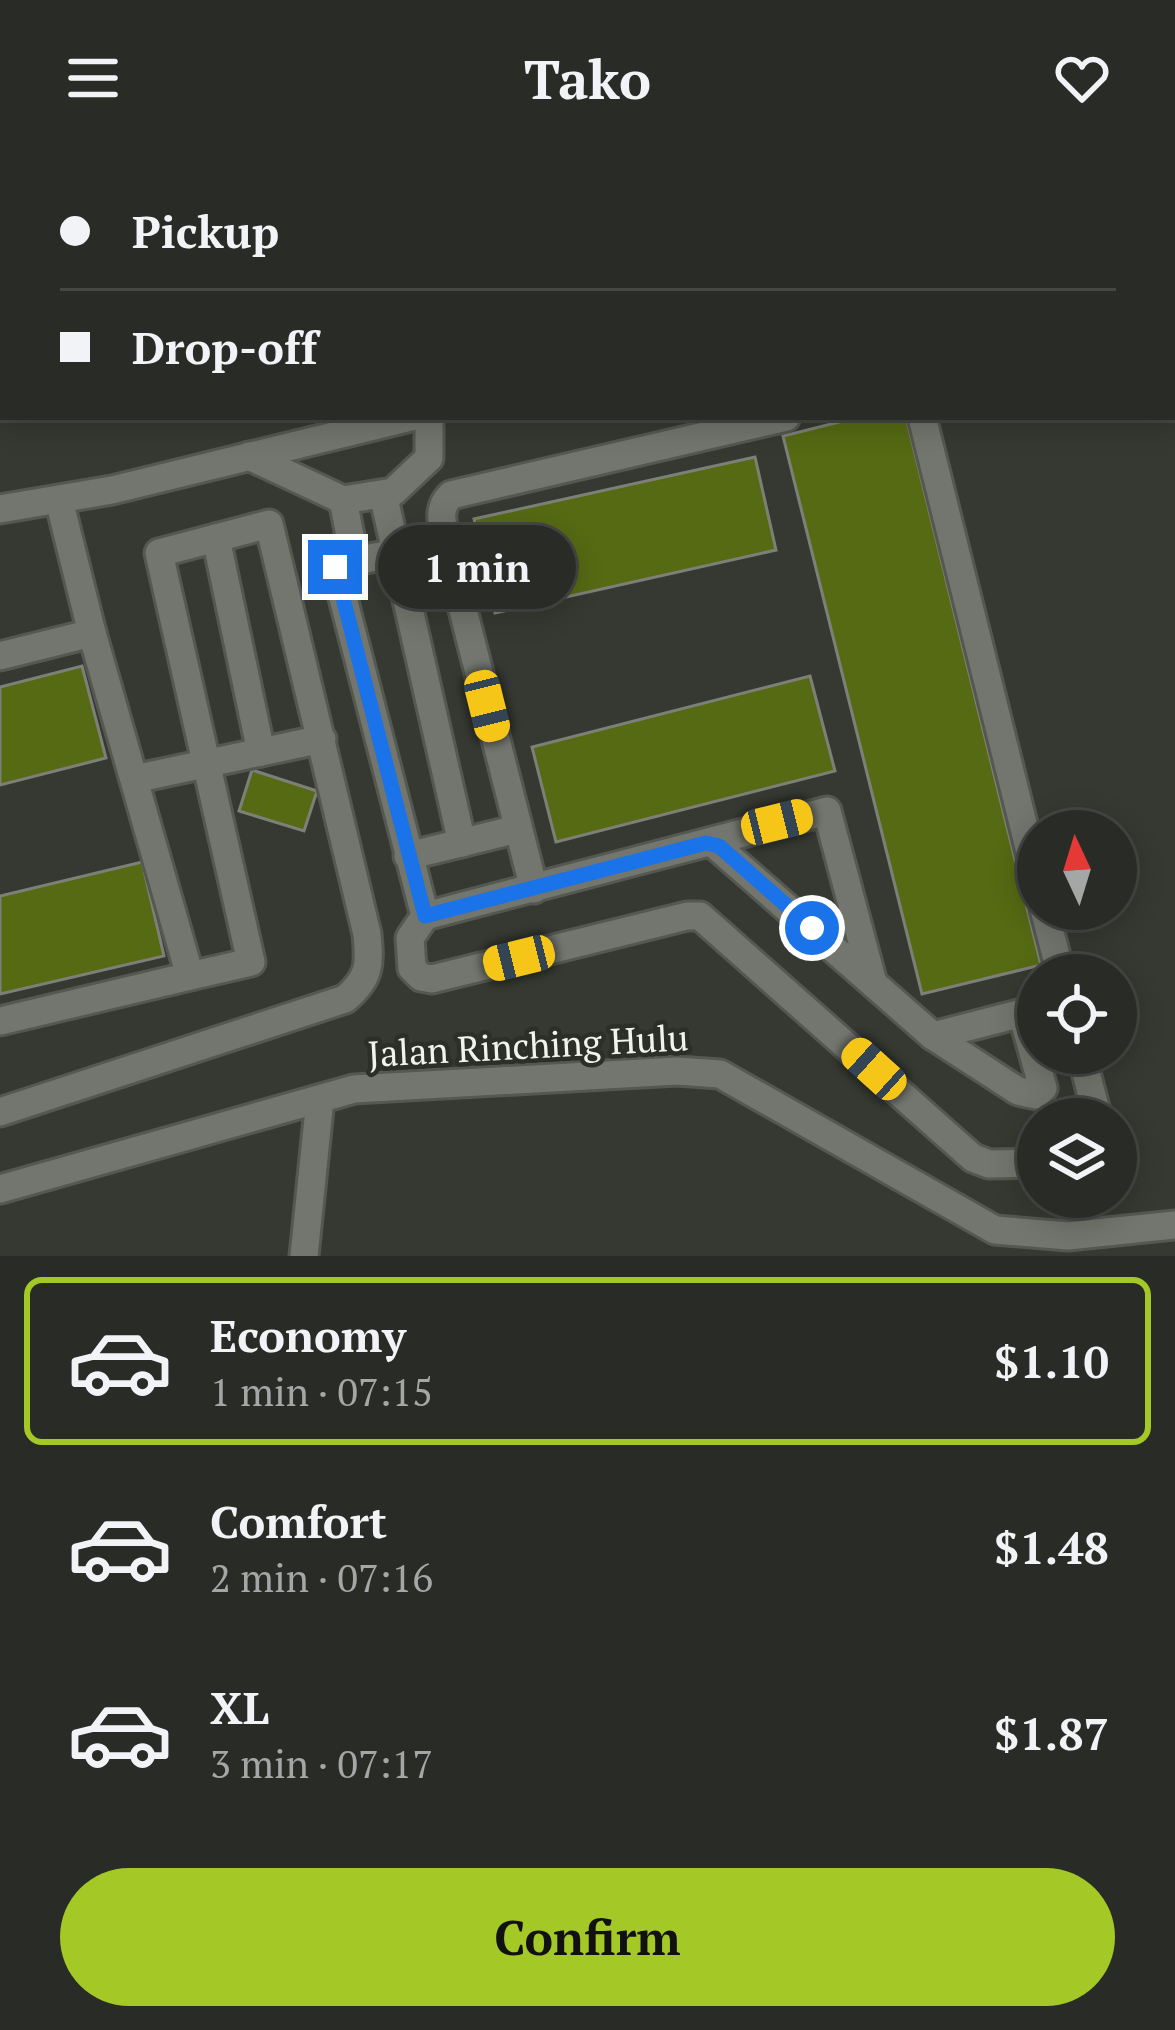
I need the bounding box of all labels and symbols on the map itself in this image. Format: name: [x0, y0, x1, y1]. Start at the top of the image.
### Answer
callout: 1 min: [377, 525, 575, 609]
route end: [308, 540, 362, 594]
car: [461, 667, 513, 745]
car: [738, 796, 816, 848]
north arrow: [1017, 810, 1137, 930]
route start: [785, 901, 839, 955]
car: [480, 932, 558, 984]
street label: Jalan Rinching Hulu: [367, 1013, 689, 1077]
car: [835, 1032, 913, 1106]

